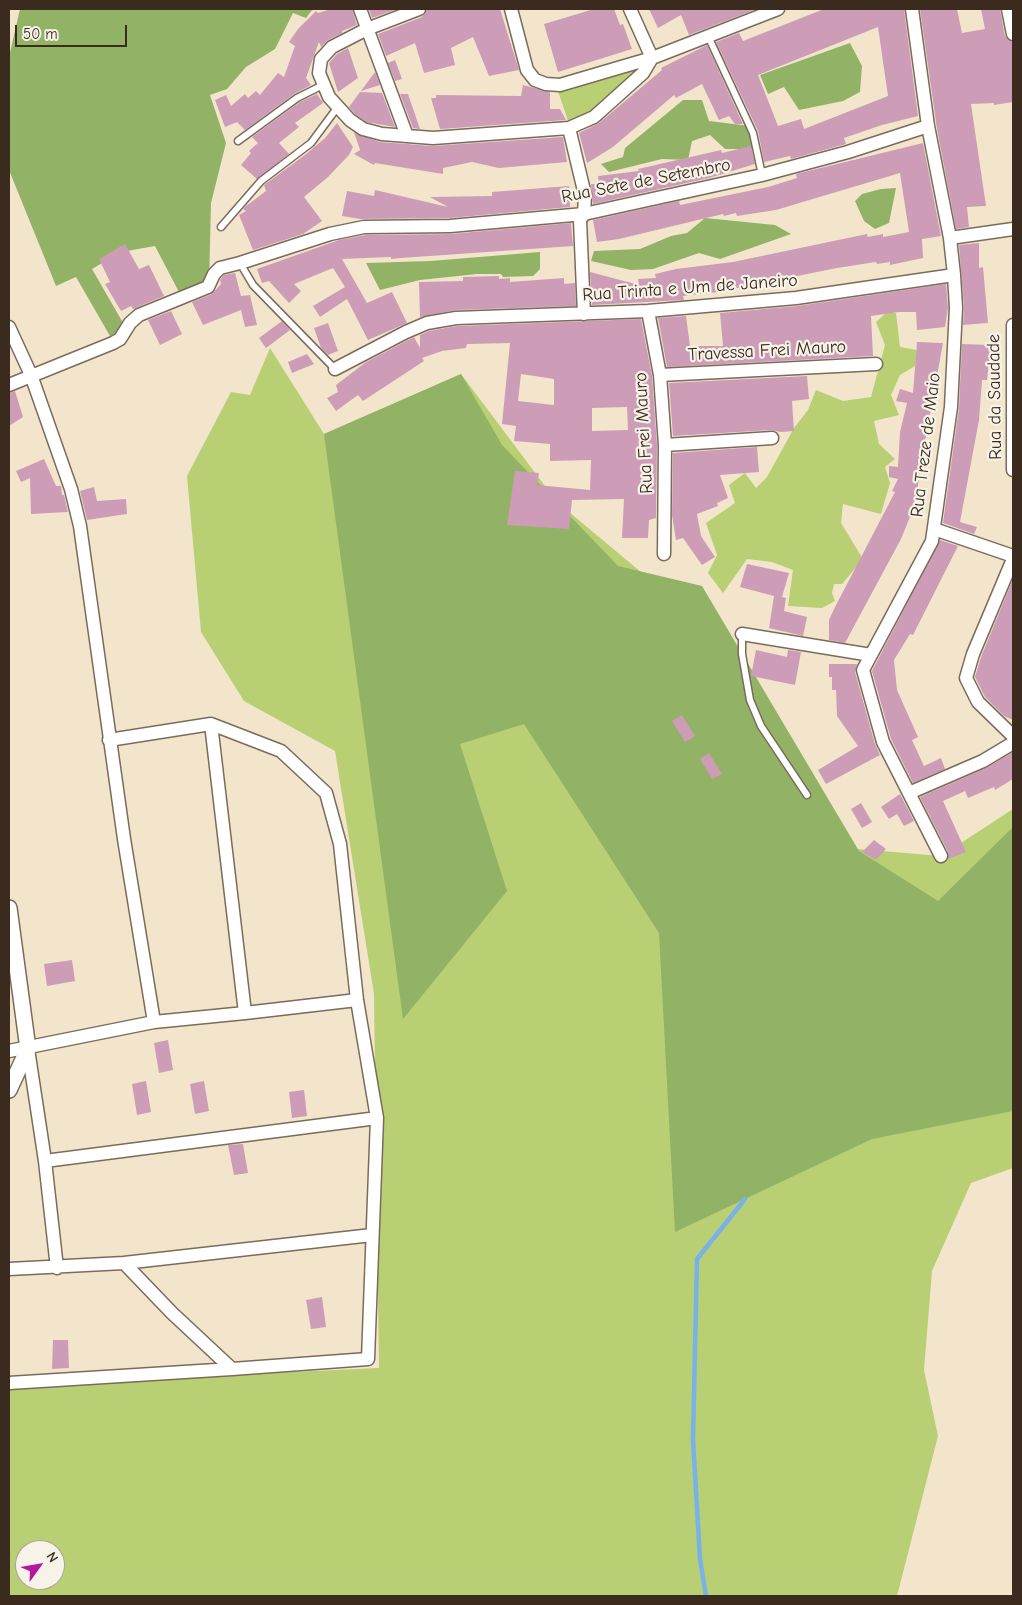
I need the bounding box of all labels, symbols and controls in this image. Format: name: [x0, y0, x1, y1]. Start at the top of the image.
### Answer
scale bar: [18, 15, 130, 47]
text: 50 m: [23, 25, 58, 43]
street label: Rua Sete de Setembro: [560, 154, 732, 208]
street label: Rua Trinta e Um de Janeiro: [582, 270, 798, 306]
street label: Rua da Saudade: [983, 334, 1007, 460]
street label: Travessa Frei Mauro: [687, 336, 847, 366]
street label: Rua Frei Mauro: [630, 372, 658, 494]
street label: Rua Treze de Maio: [906, 372, 946, 518]
north arrow: [15, 1540, 65, 1590]
text: N: [43, 1549, 62, 1566]

